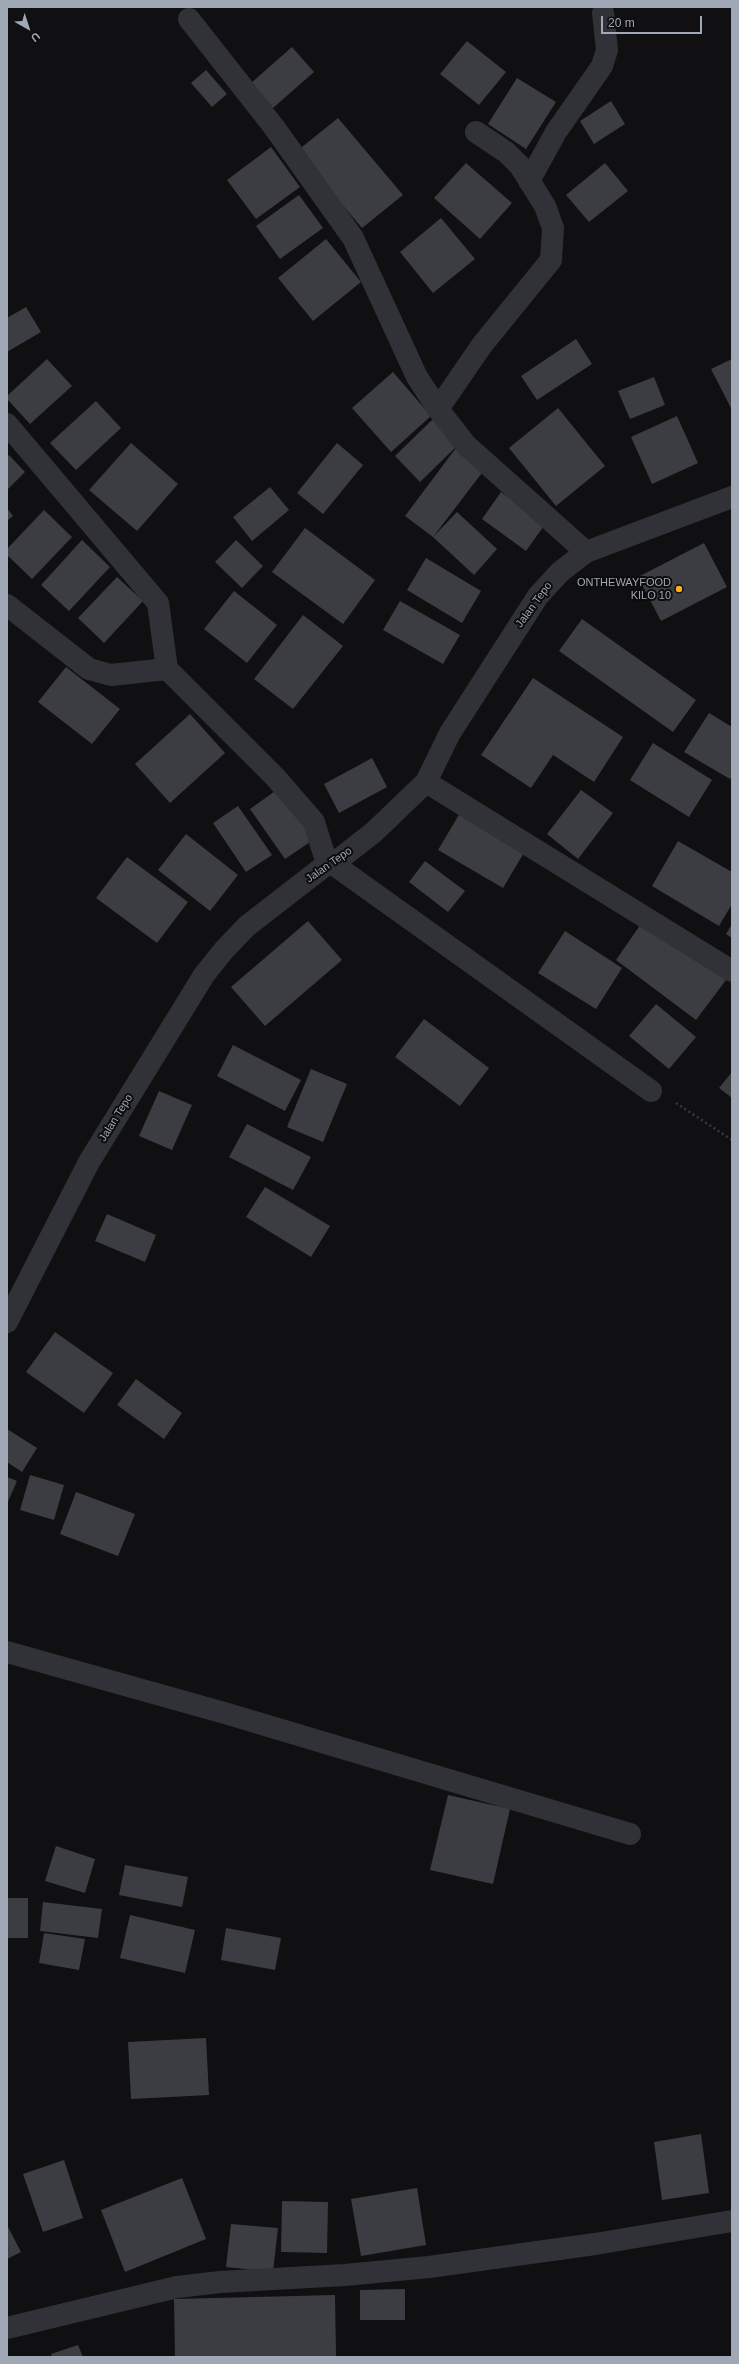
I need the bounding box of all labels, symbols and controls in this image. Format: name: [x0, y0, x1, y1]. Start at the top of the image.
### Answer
north arrow: [8, 8, 48, 48]
scale bar: [603, 8, 704, 34]
text: 20 m: [608, 16, 635, 30]
text: U: [29, 30, 42, 44]
place label: ONTHEWAYFOOD KILO 10: [577, 576, 671, 602]
street label: Jalan Tepo: [513, 580, 555, 630]
marker: ONTHEWAYFOOD KILO 10: [674, 584, 684, 594]
street label: Jalan Tepo: [303, 844, 355, 886]
street label: Jalan Tepo: [96, 1092, 136, 1144]

